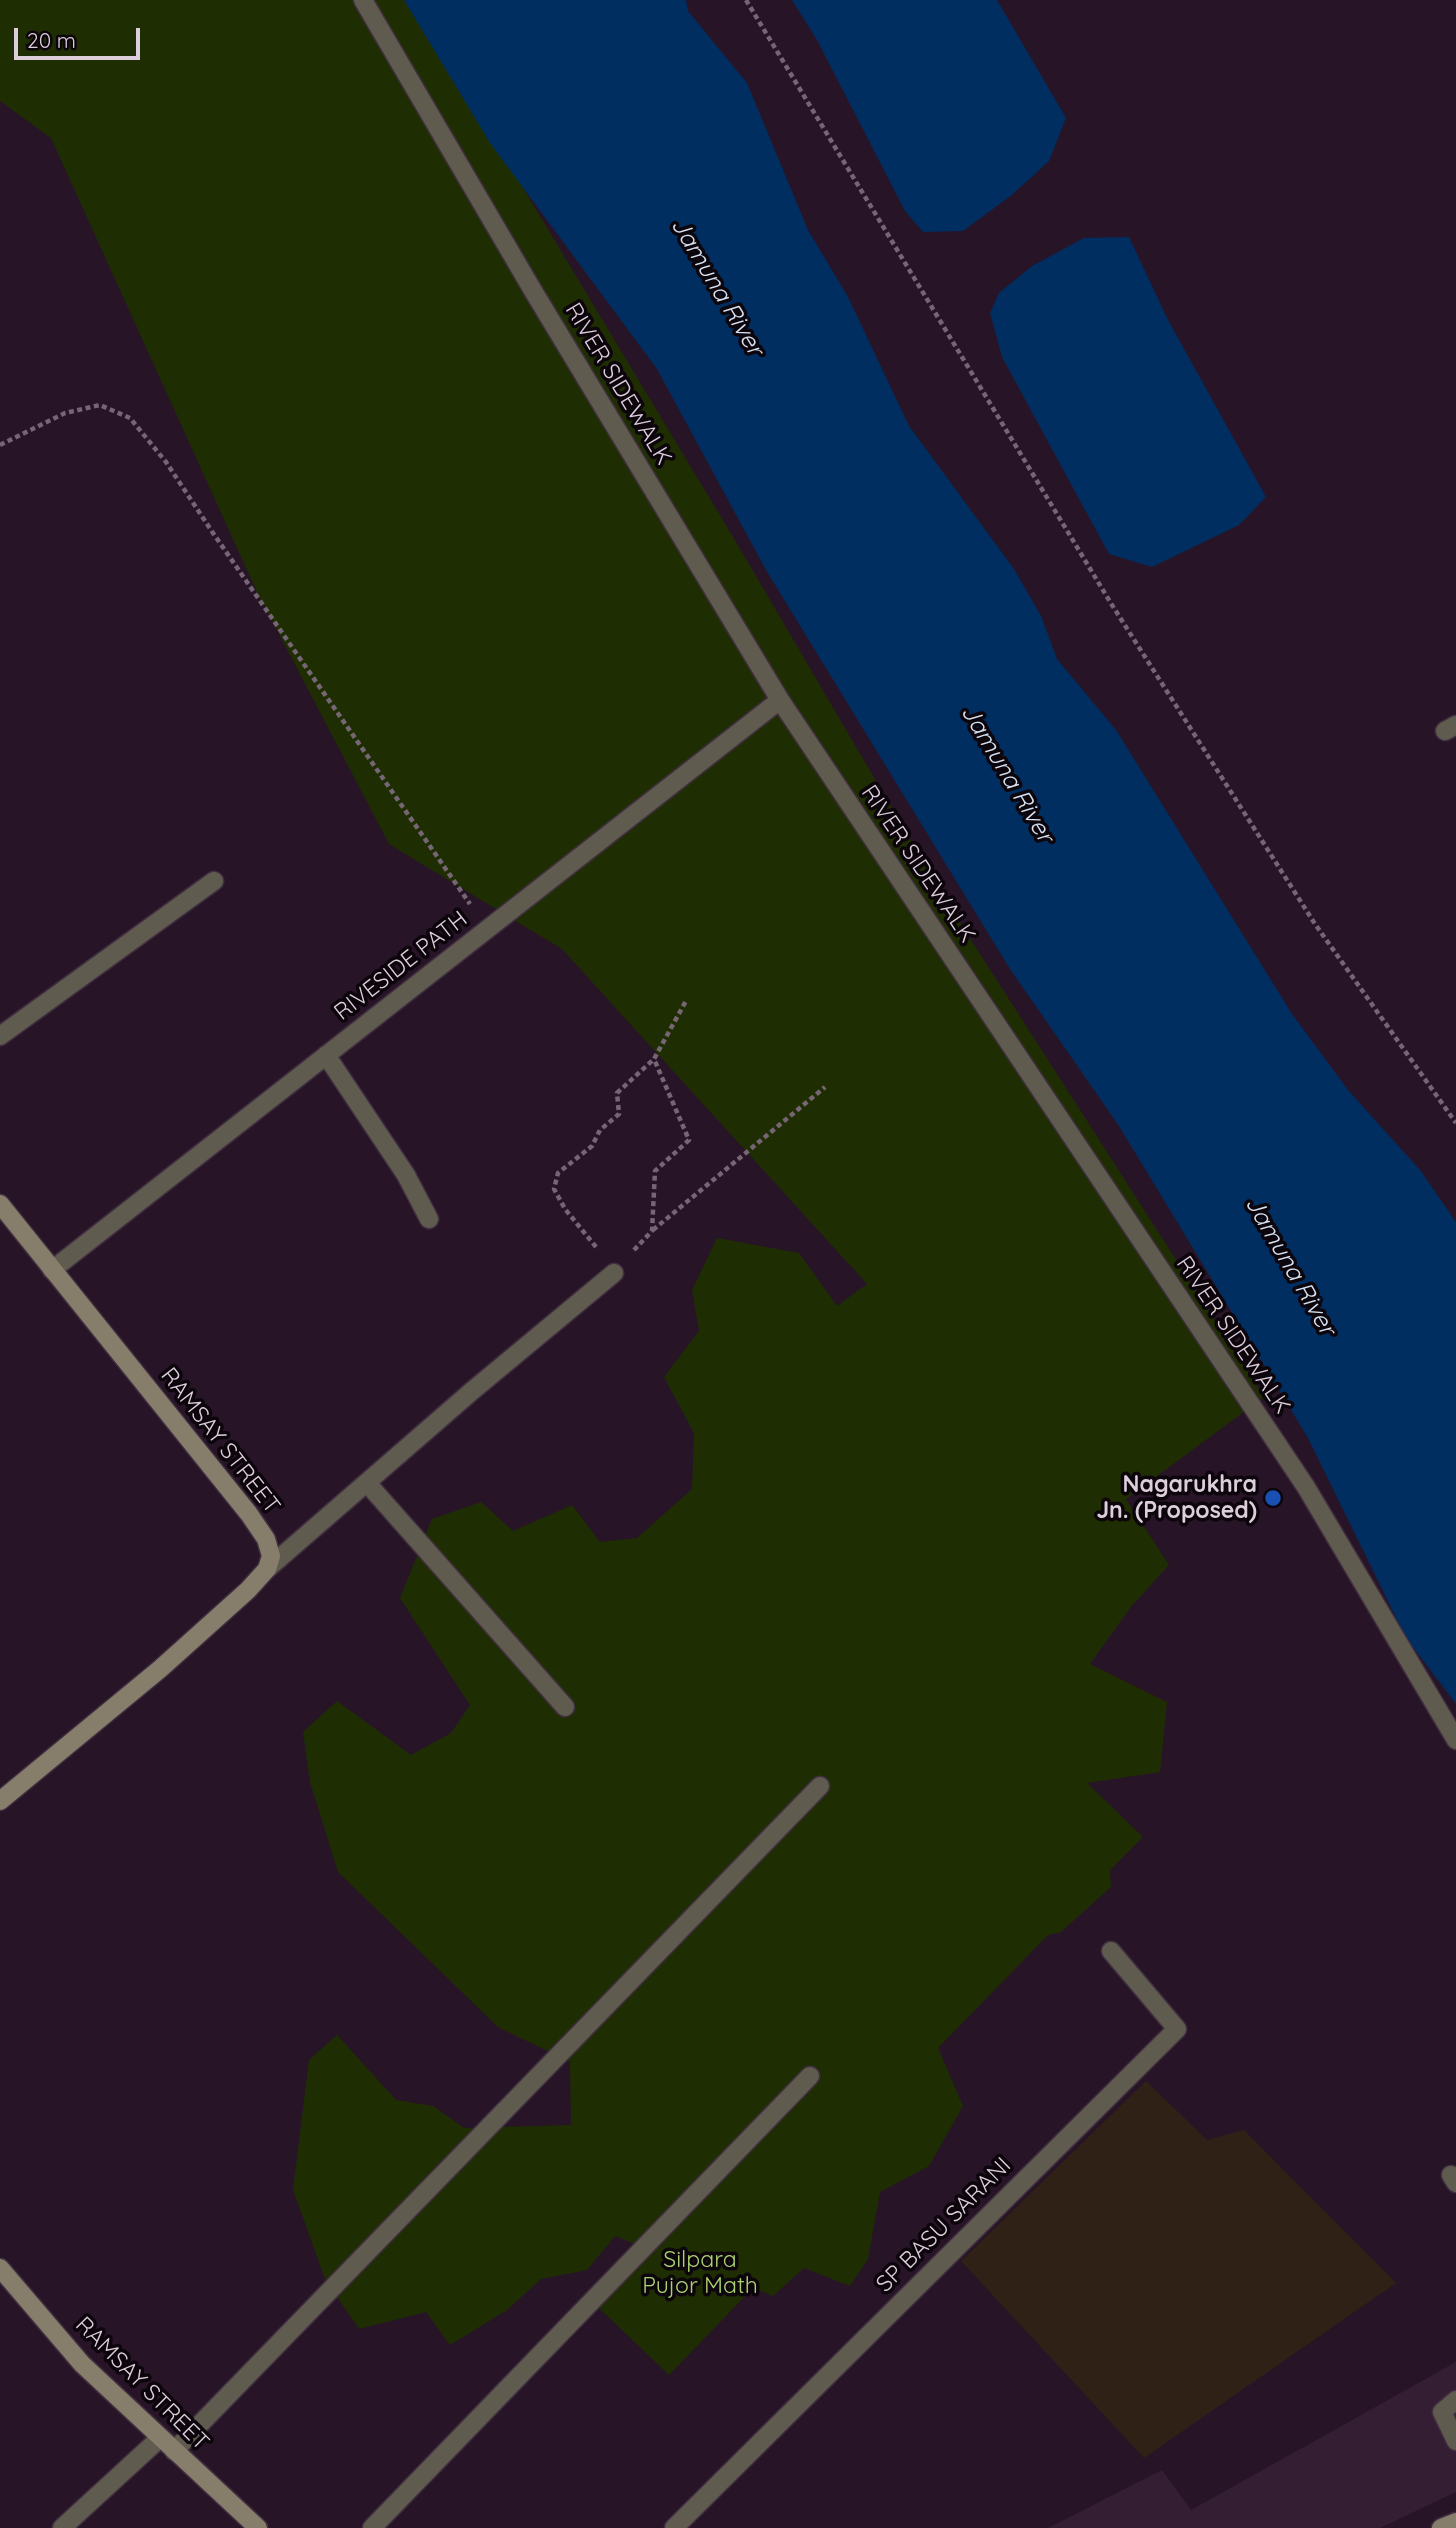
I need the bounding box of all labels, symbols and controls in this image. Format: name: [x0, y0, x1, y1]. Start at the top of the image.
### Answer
scale bar: [18, 14, 144, 58]
text: 20 m: [27, 27, 76, 53]
water label: Jamuna River: [665, 213, 769, 361]
street label: RIVER SIDEWALK: [559, 298, 677, 470]
water label: Jamuna River: [955, 700, 1059, 848]
street label: RIVER SIDEWALK: [855, 780, 981, 948]
street label: RIVESIDE PATH: [329, 906, 473, 1026]
water label: Jamuna River: [1239, 1192, 1341, 1340]
street label: RIVER SIDEWALK: [1170, 1251, 1296, 1419]
street label: RAMSAY STREET: [154, 1363, 286, 1519]
place label: Nagarukhra Jn. (Proposed): [1096, 1471, 1257, 1525]
marker: Nagarukhra Jn. (Proposed): [1263, 1488, 1283, 1508]
street label: SP BASU SARANI: [871, 2152, 1017, 2298]
park label: Silpara Pujor Math: [642, 2246, 758, 2300]
street label: RAMSAY STREET: [69, 2311, 215, 2457]

